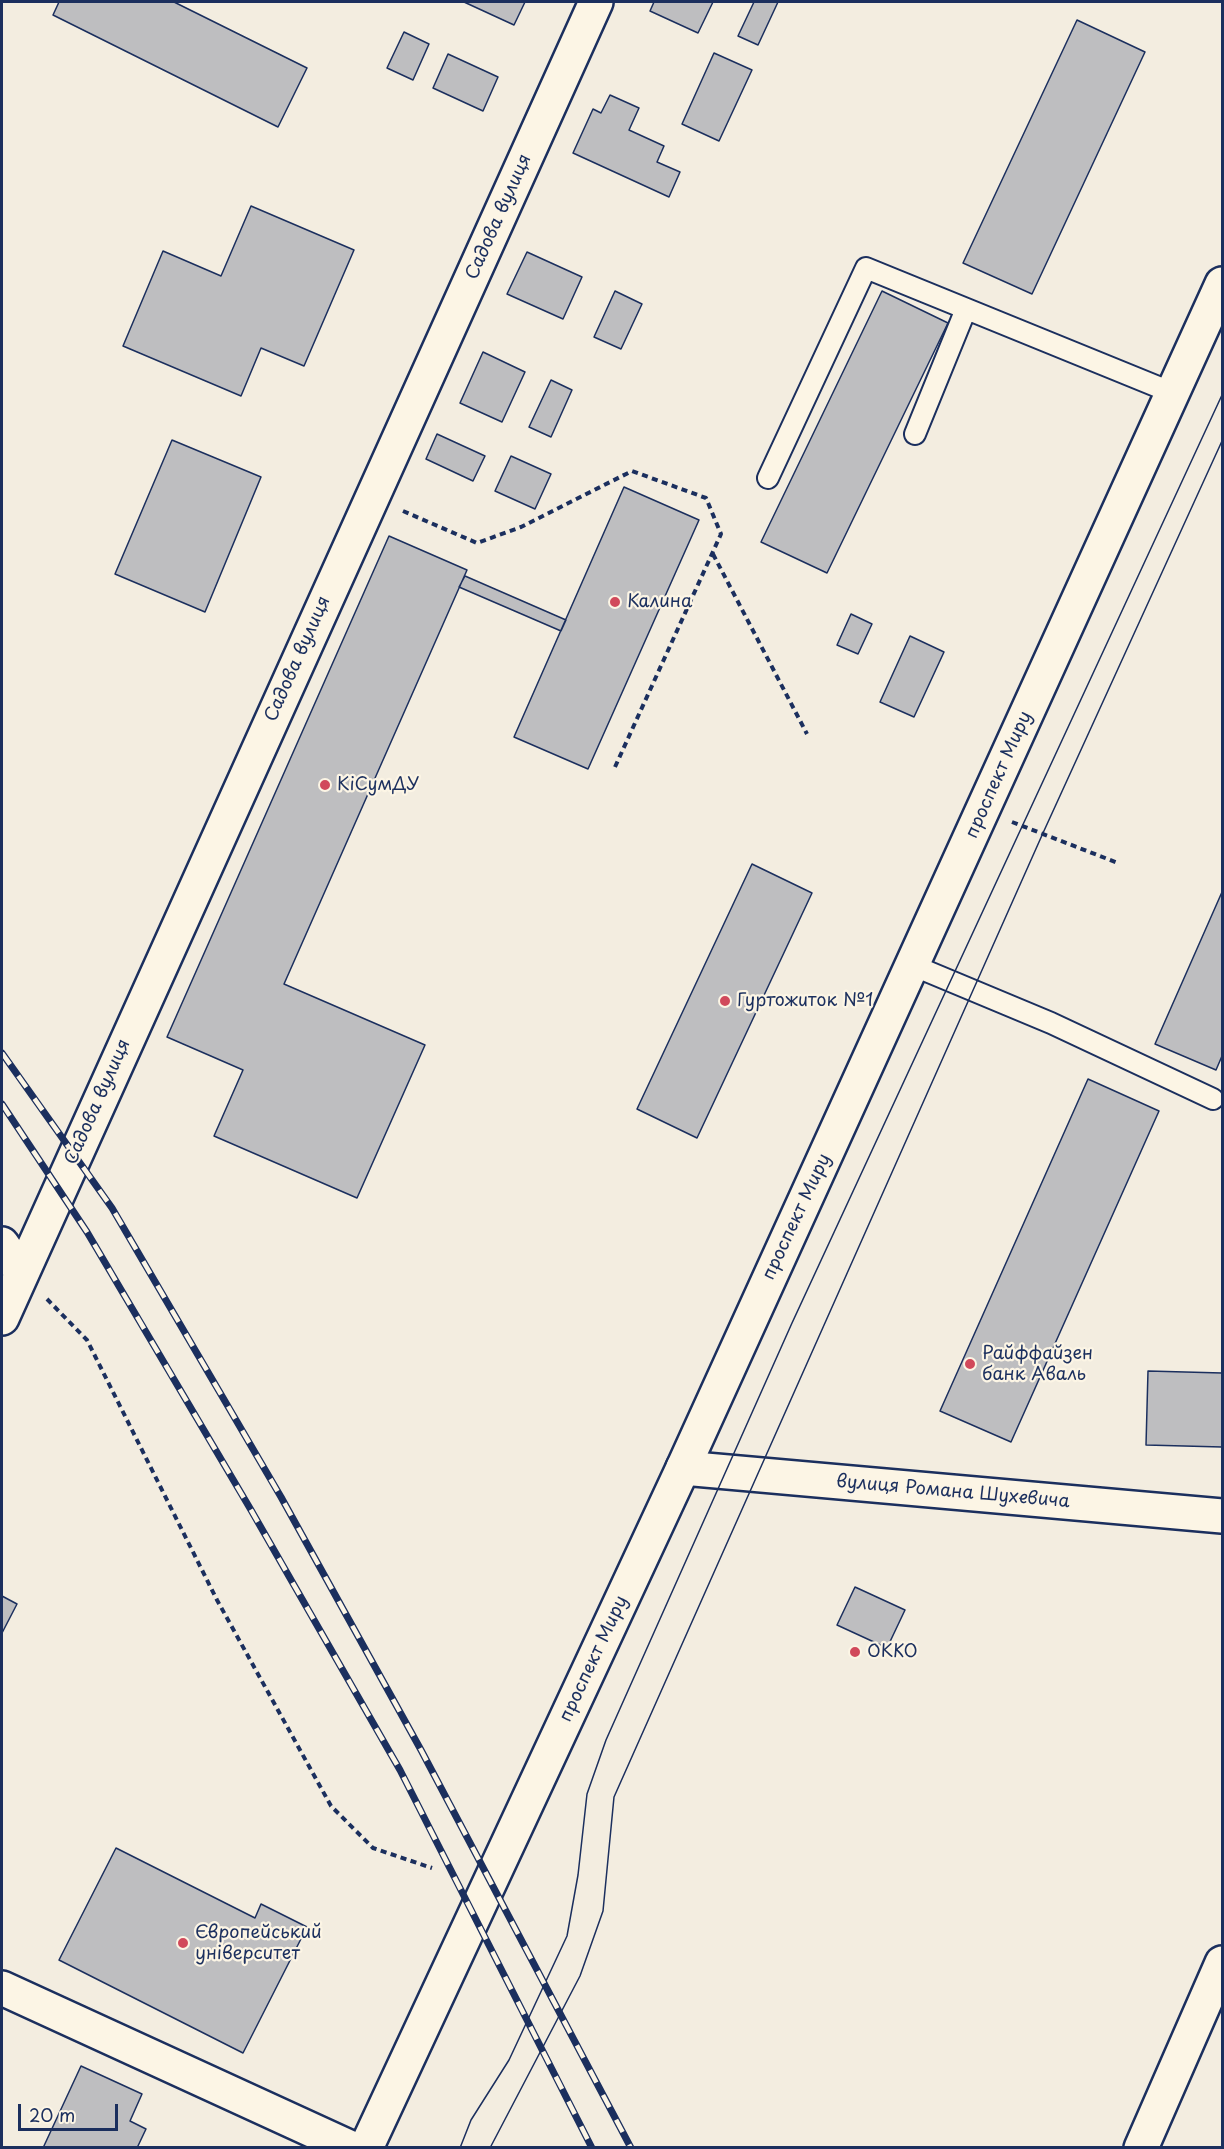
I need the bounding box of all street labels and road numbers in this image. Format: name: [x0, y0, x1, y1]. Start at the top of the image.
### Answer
street label: Садова вулиця: [462, 151, 536, 283]
street label: Садова вулиця: [261, 593, 335, 725]
street label: проспект Миру: [961, 708, 1037, 842]
street label: Садова вулиця: [61, 1036, 135, 1168]
street label: проспект Миру: [758, 1150, 836, 1284]
street label: вулиця Романа Шухевича: [835, 1471, 1071, 1513]
street label: проспект Миру: [555, 1592, 633, 1726]

